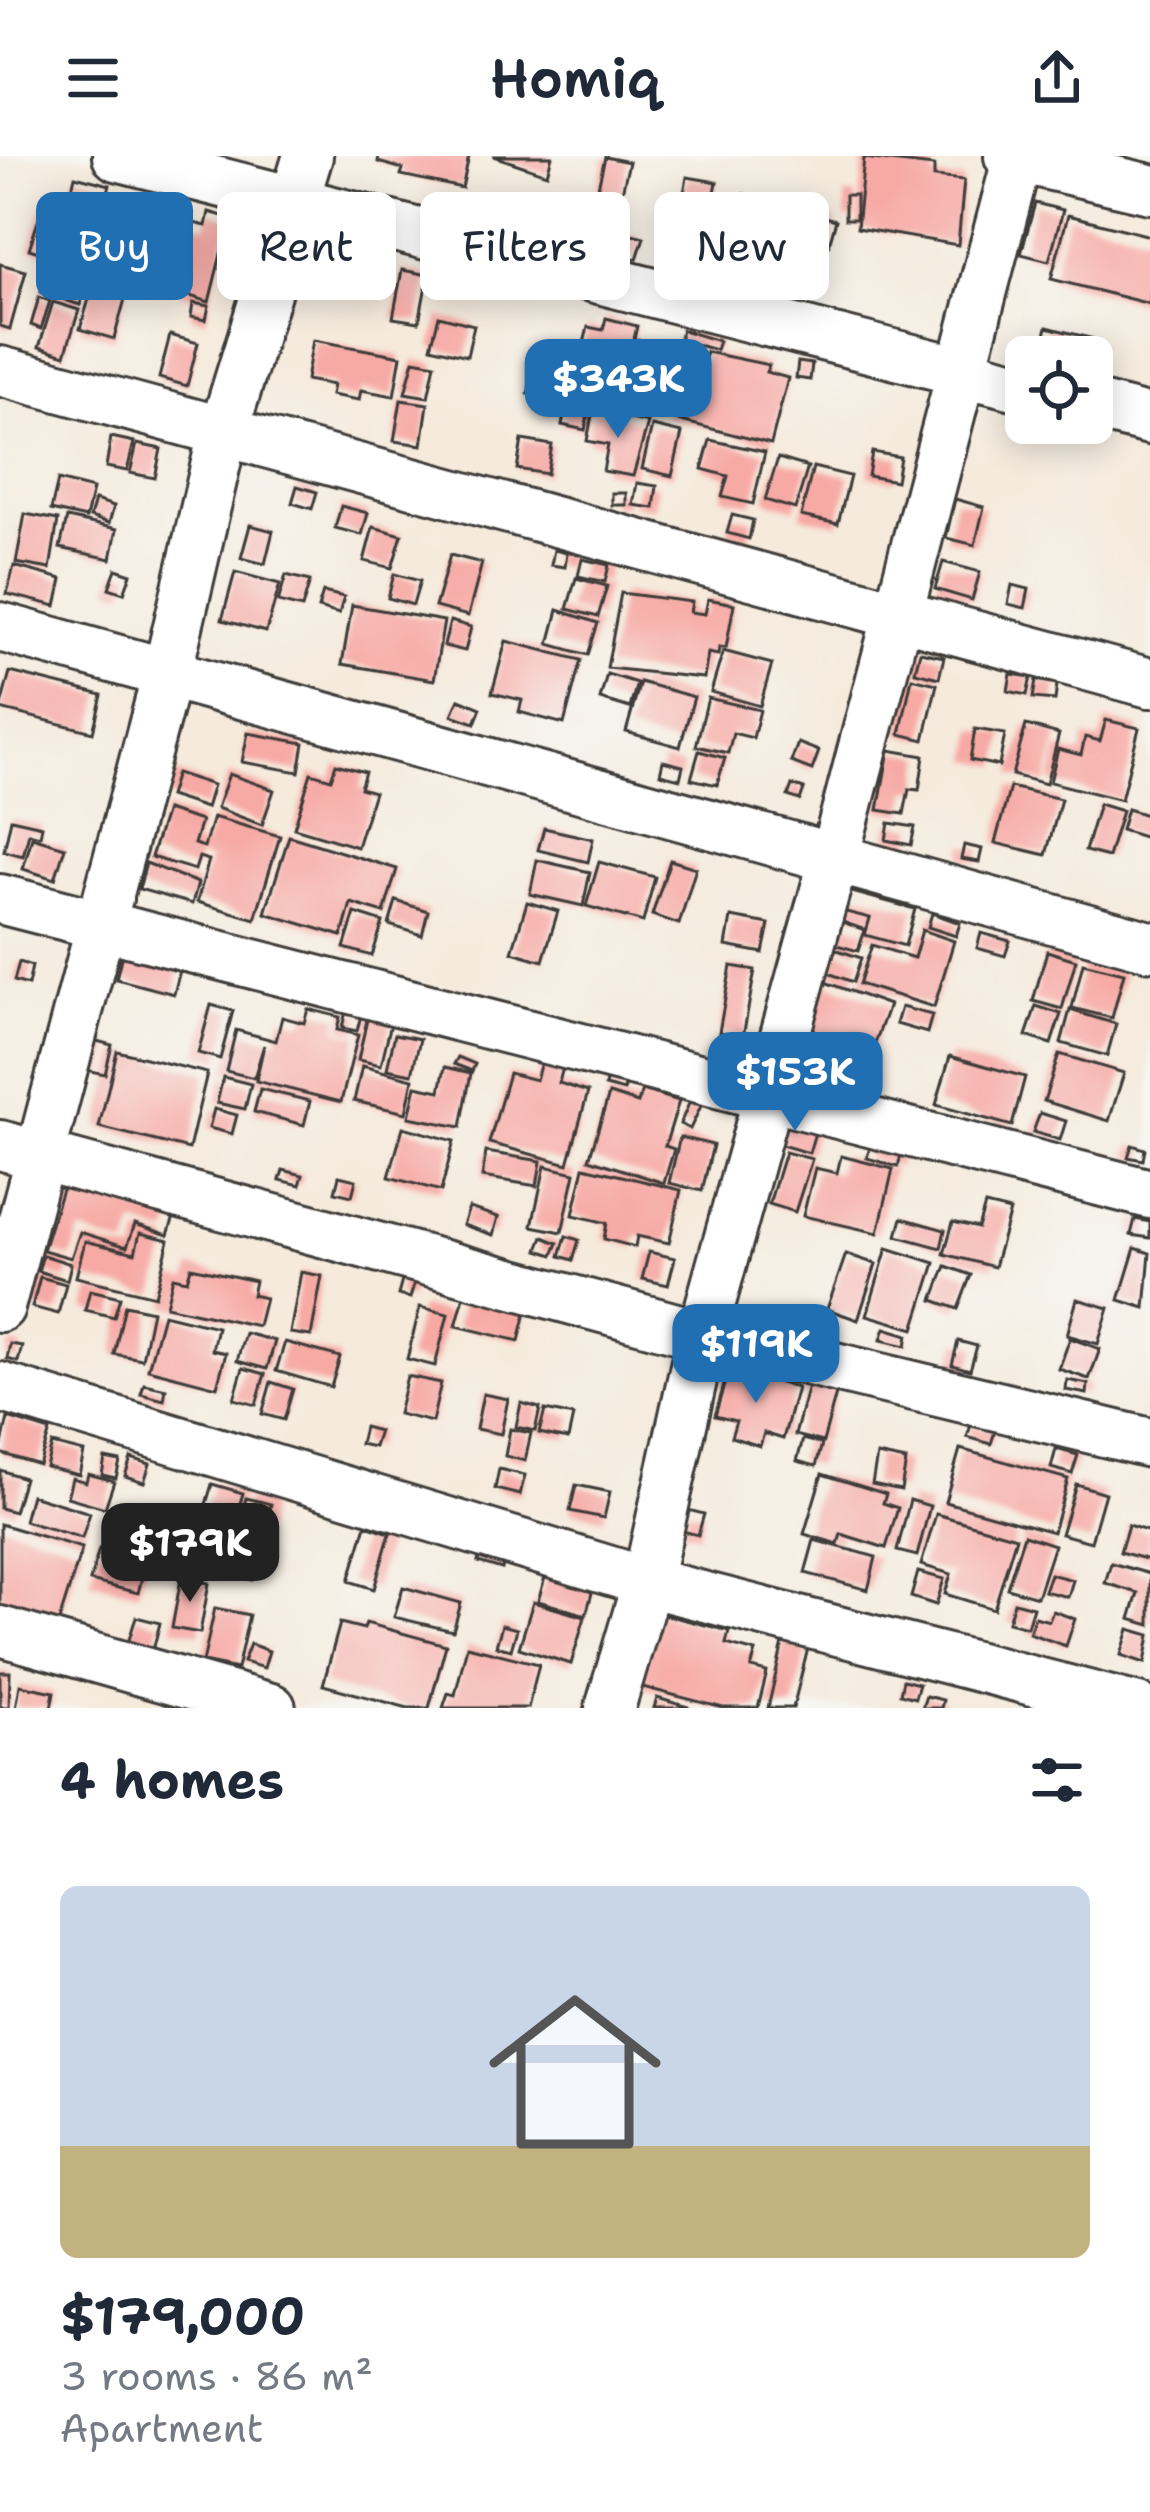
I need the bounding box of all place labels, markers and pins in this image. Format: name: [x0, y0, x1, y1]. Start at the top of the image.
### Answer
pin: $343K: [534, 339, 702, 441]
pin: $153K: [711, 1032, 879, 1134]
pin: $119K: [672, 1304, 840, 1406]
pin: $179K: [106, 1503, 274, 1605]

